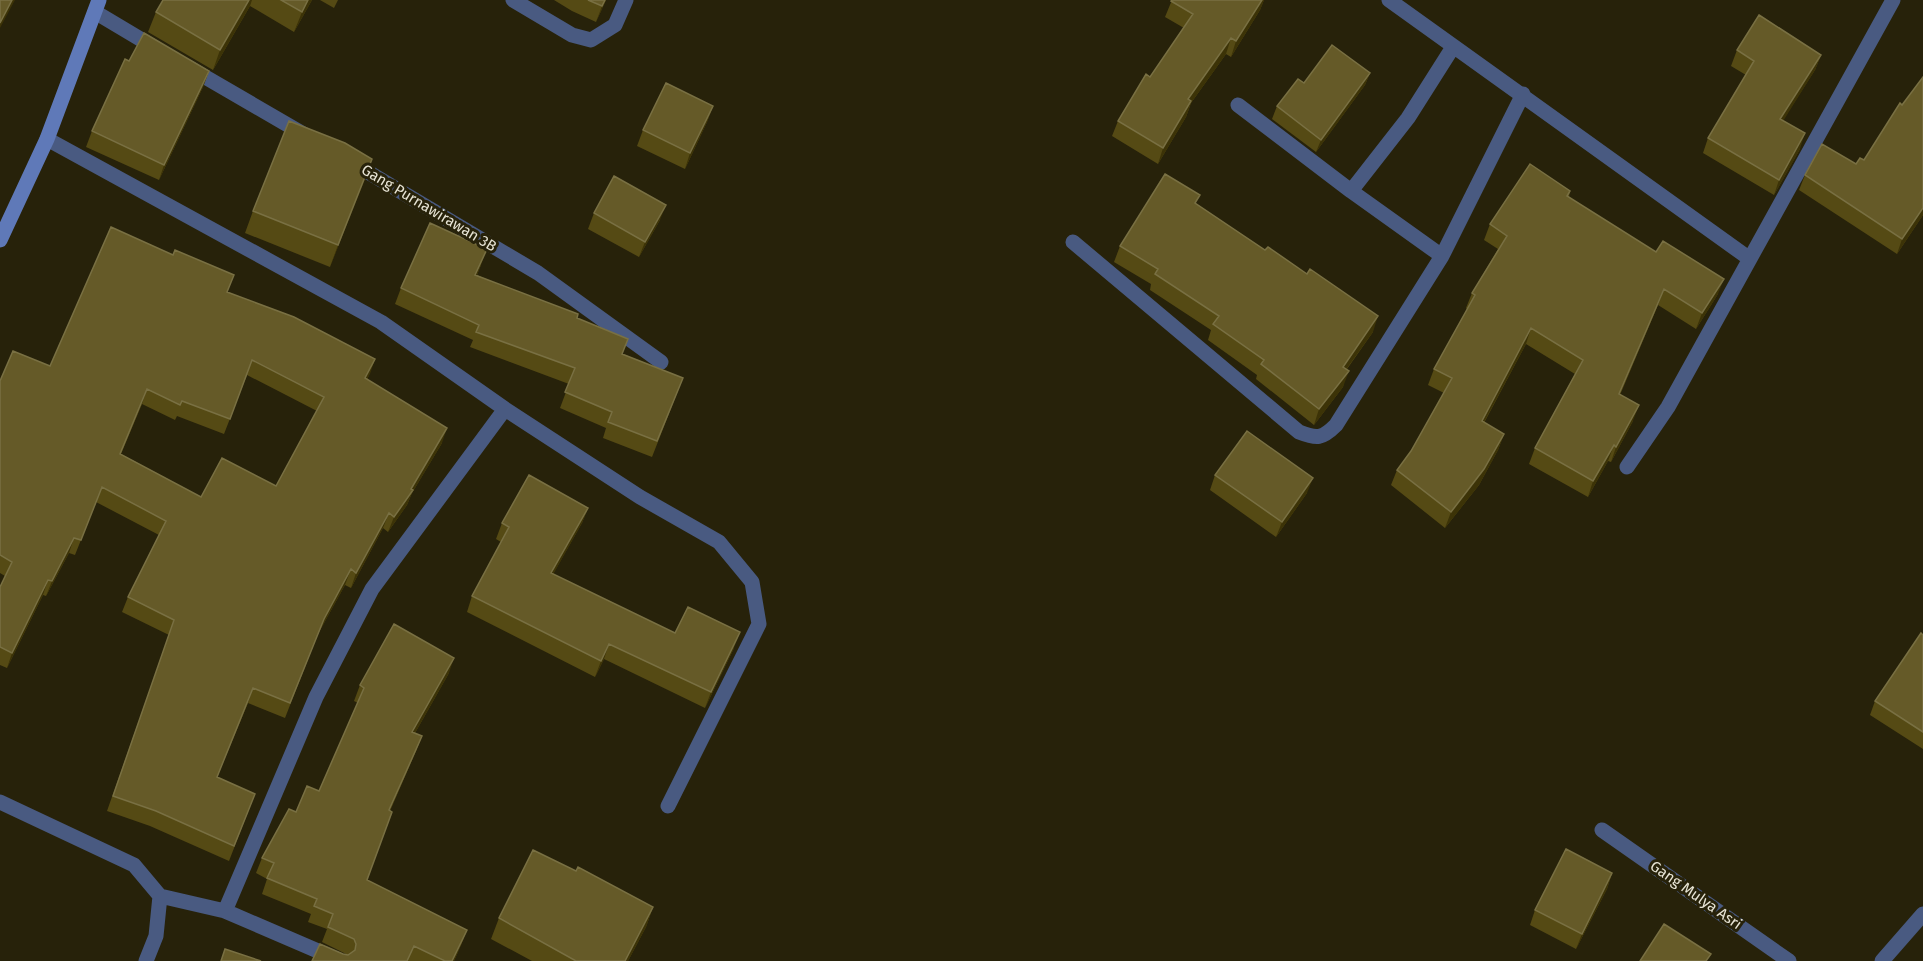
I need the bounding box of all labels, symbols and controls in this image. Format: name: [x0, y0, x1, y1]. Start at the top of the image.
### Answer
street label: Gang Purnawirawan 3B: [358, 161, 500, 255]
street label: Gang Mulya Asri: [1647, 857, 1745, 933]

